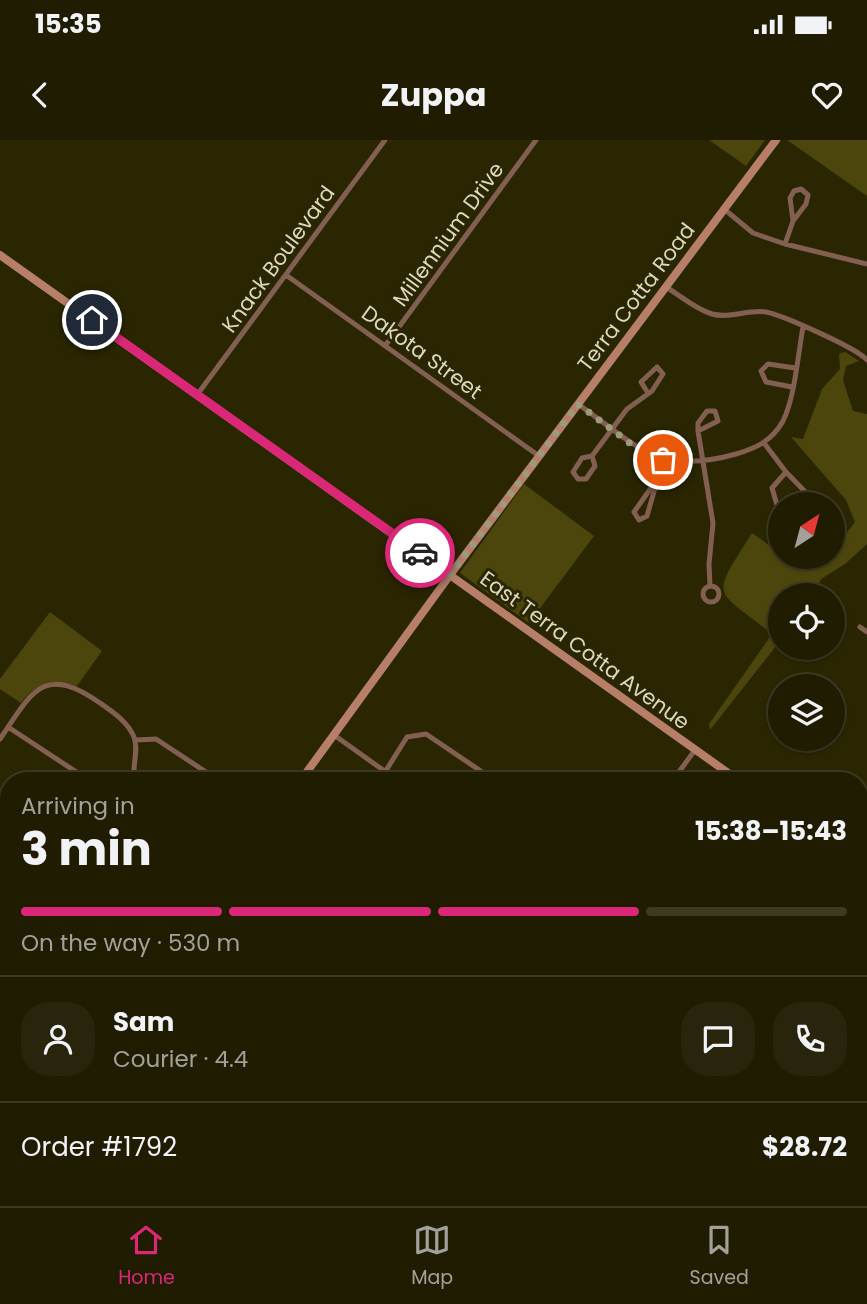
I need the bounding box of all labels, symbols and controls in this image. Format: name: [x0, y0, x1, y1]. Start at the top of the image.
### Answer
text: 15:35: [35, 6, 102, 42]
text: Zuppa: [381, 72, 486, 117]
icon: back: [21, 76, 59, 114]
icon: heart: [808, 76, 846, 114]
street label: Millennium Drive: [386, 156, 510, 312]
street label: Knack Boulevard: [215, 180, 341, 338]
street label: Terra Cotta Road: [570, 217, 702, 377]
pin: [62, 290, 122, 350]
street label: Dakota Street: [356, 298, 488, 406]
icon: home: [73, 301, 111, 339]
pin: [633, 430, 693, 490]
icon: bag: [644, 441, 682, 479]
north arrow: [768, 492, 845, 569]
map controls: [768, 492, 845, 751]
courier: [385, 518, 455, 588]
icon: car: [401, 534, 439, 572]
street label: East Terra Cotta Avenue: [474, 564, 696, 736]
button: locate: [768, 583, 845, 660]
button: layers: [768, 674, 845, 751]
text: Arriving in: [21, 790, 135, 822]
text: 15:38–15:43: [695, 813, 847, 849]
text: 3 min: [21, 817, 152, 881]
text: On the way · 530 m: [21, 927, 240, 959]
button: person: [21, 1002, 95, 1076]
button: chat: [681, 1002, 755, 1076]
button: phone: [773, 1002, 847, 1076]
text: Sam: [113, 1004, 174, 1040]
text: Courier · 4.4: [113, 1043, 248, 1075]
text: Order #1792: [21, 1129, 177, 1165]
text: $28.72: [762, 1129, 847, 1165]
tab: Home: [118, 1221, 175, 1292]
tab: Map: [411, 1221, 453, 1292]
tab: Saved: [690, 1221, 749, 1292]

